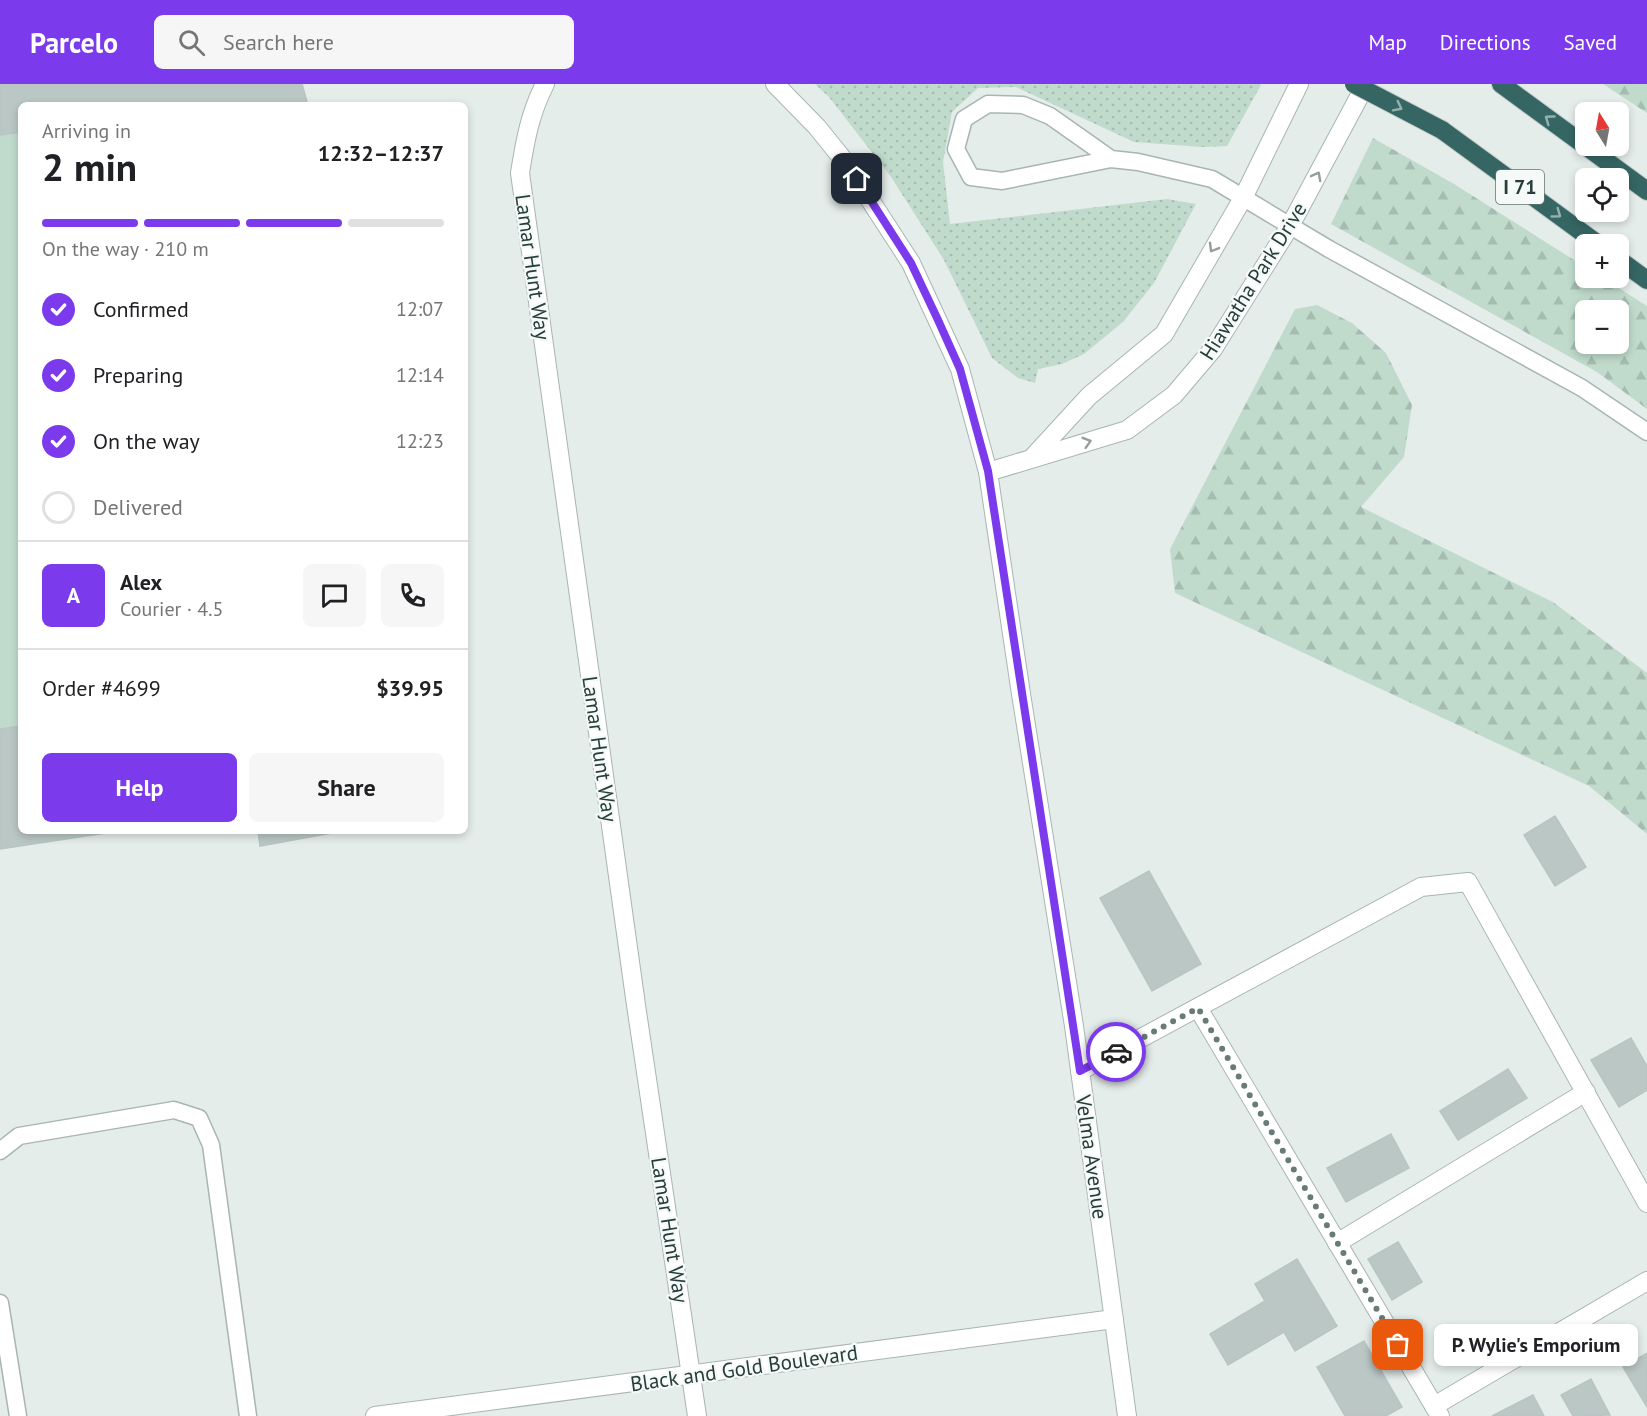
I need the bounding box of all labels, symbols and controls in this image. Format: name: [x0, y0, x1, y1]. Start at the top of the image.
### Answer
search box: [154, 15, 574, 69]
text: Parcelo: [30, 24, 118, 61]
icon: search: [175, 26, 208, 59]
text: Search here: [223, 28, 334, 56]
text: Map: [1368, 29, 1407, 56]
text: Directions: [1440, 29, 1531, 56]
text: Saved: [1564, 29, 1617, 56]
one-way arrow: [1392, 100, 1402, 111]
north arrow: [1575, 102, 1629, 156]
map controls: [1575, 102, 1629, 354]
one-way arrow: [1544, 115, 1555, 126]
text: Arriving in: [42, 118, 131, 144]
text: 12:32–12:37: [318, 139, 444, 167]
text: 2 min: [42, 141, 137, 192]
pin: [831, 153, 882, 204]
icon: home: [840, 162, 873, 195]
button: locate: [1575, 168, 1629, 222]
road number: I 71: [1496, 170, 1544, 204]
one-way arrow: [1310, 172, 1321, 183]
street label: Lamar Hunt Way: [509, 192, 557, 342]
street label: Hiawatha Park Drive: [1194, 197, 1312, 365]
one-way arrow: [1551, 207, 1562, 218]
button: +: [1575, 234, 1629, 288]
text: On the way · 210 m: [42, 236, 209, 262]
one-way arrow: [1209, 242, 1221, 253]
icon: check: [42, 293, 75, 326]
text: Confirmed: [93, 295, 189, 323]
text: 12:07: [396, 296, 444, 322]
button: −: [1575, 300, 1629, 354]
icon: check: [42, 359, 75, 392]
text: Preparing: [93, 361, 183, 389]
text: 12:14: [396, 362, 444, 388]
icon: check: [42, 425, 75, 458]
text: On the way: [93, 427, 200, 455]
text: 12:23: [396, 428, 444, 454]
one-way arrow: [1081, 437, 1092, 449]
text: Delivered: [93, 493, 183, 521]
button: chat: [303, 564, 366, 627]
button: phone: [381, 564, 444, 627]
text: Alex: [120, 568, 162, 596]
text: A: [67, 581, 80, 609]
text: Courier · 4.5: [120, 596, 223, 622]
text: Order #4699: [42, 674, 161, 702]
text: $39.95: [376, 674, 444, 702]
street label: Lamar Hunt Way: [576, 674, 624, 824]
button: Help: [42, 753, 237, 822]
button: Share: [249, 753, 444, 822]
courier: [1086, 1022, 1146, 1082]
icon: car: [1100, 1036, 1133, 1069]
street label: Velma Avenue: [1070, 1092, 1114, 1221]
street label: Lamar Hunt Way: [645, 1155, 695, 1305]
pin: [1372, 1319, 1423, 1370]
callout: P. Wylie's Emporium: [1434, 1324, 1638, 1366]
icon: bag: [1381, 1328, 1414, 1361]
text: P. Wylie's Emporium: [1452, 1332, 1620, 1358]
street label: Black and Gold Boulevard: [629, 1339, 859, 1397]

